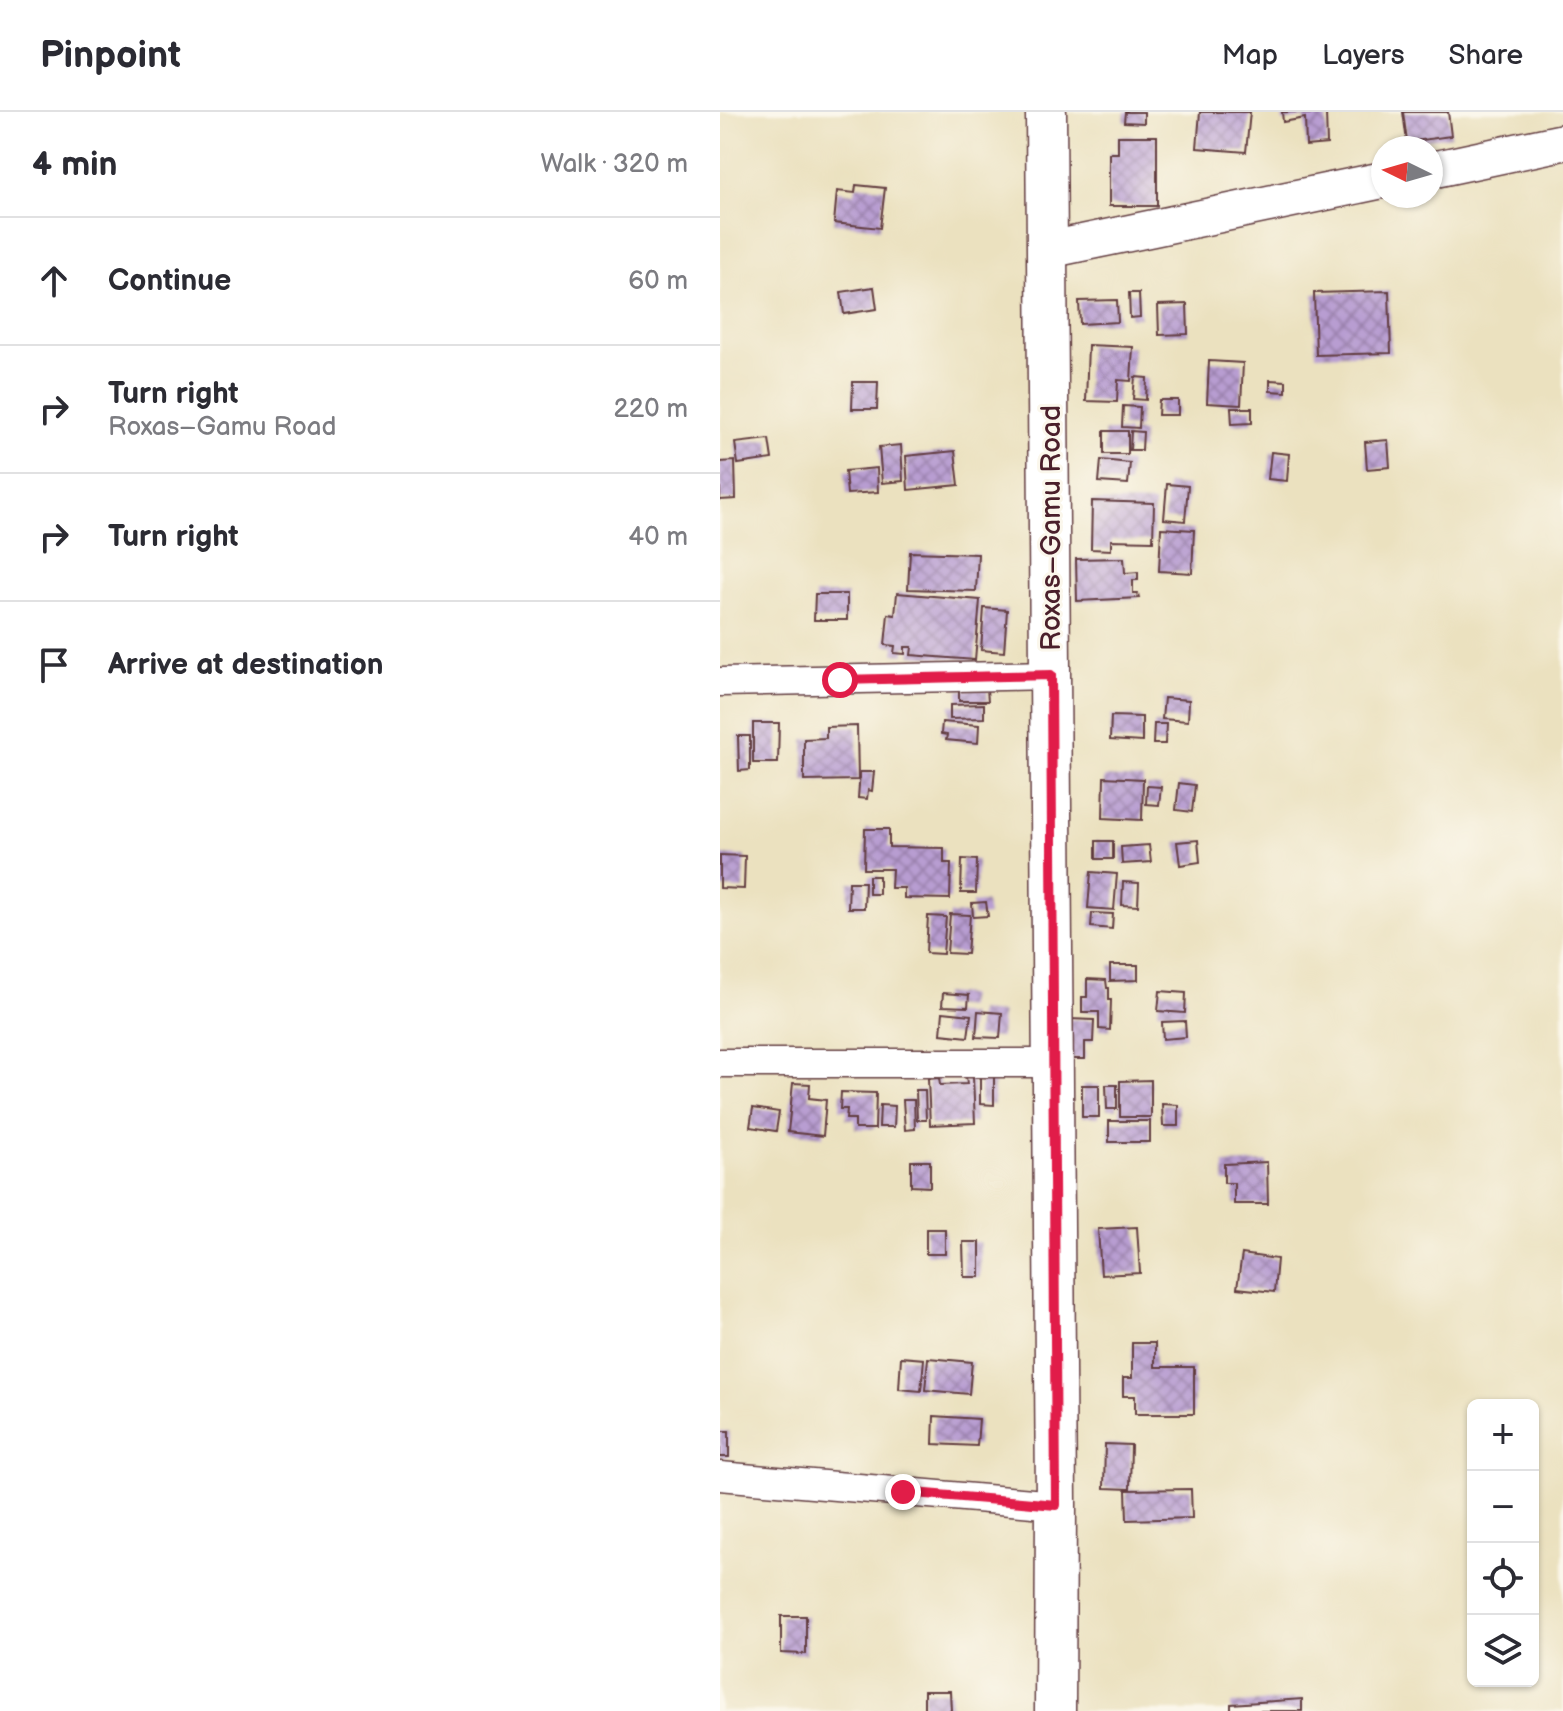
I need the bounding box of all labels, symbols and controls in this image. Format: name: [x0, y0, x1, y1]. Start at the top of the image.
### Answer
text: Pinpoint: [40, 33, 181, 78]
text: Map: [1222, 39, 1278, 72]
text: Layers: [1322, 39, 1405, 72]
text: Share: [1449, 39, 1523, 72]
north arrow: [1371, 136, 1443, 208]
text: 4 min: [32, 144, 118, 185]
text: Walk · 320 m: [540, 149, 688, 180]
icon: ahead: [32, 259, 76, 303]
text: Continue: [108, 263, 231, 299]
text: 60 m: [628, 266, 688, 297]
text: Turn right: [108, 376, 239, 412]
icon: right: [32, 387, 76, 431]
text: 220 m: [614, 394, 688, 425]
street label: Roxas–Gamu Road: [1035, 405, 1068, 651]
text: Roxas–Gamu Road: [108, 412, 336, 443]
icon: right: [32, 515, 76, 559]
text: Turn right: [108, 519, 239, 555]
text: 40 m: [628, 522, 688, 553]
icon: arrive: [32, 643, 76, 687]
text: Arrive at destination: [108, 647, 384, 683]
route start: [822, 662, 858, 698]
map controls: [1467, 1399, 1539, 1687]
button: +: [1467, 1399, 1539, 1471]
button: −: [1467, 1471, 1539, 1543]
route end: [885, 1474, 921, 1510]
button: locate: [1467, 1543, 1539, 1615]
button: layers: [1467, 1615, 1539, 1687]

